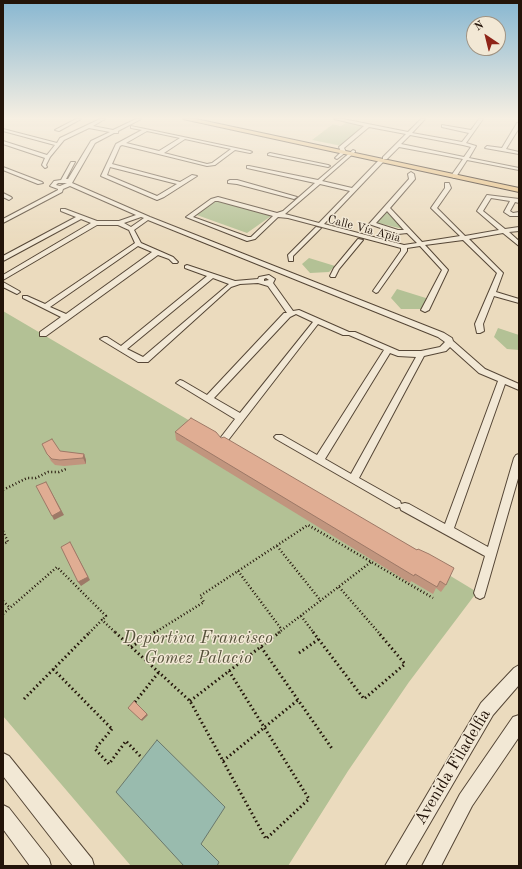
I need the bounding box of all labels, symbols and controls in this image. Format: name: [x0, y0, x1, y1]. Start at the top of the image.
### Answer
north arrow: [466, 16, 506, 56]
text: N: [473, 20, 486, 33]
street label: Calle Vía Apia: [326, 212, 402, 246]
park label: Deportiva Francisco Gomez Palacio: [123, 629, 273, 669]
street label: Avenida Filadelfia: [410, 705, 496, 829]

